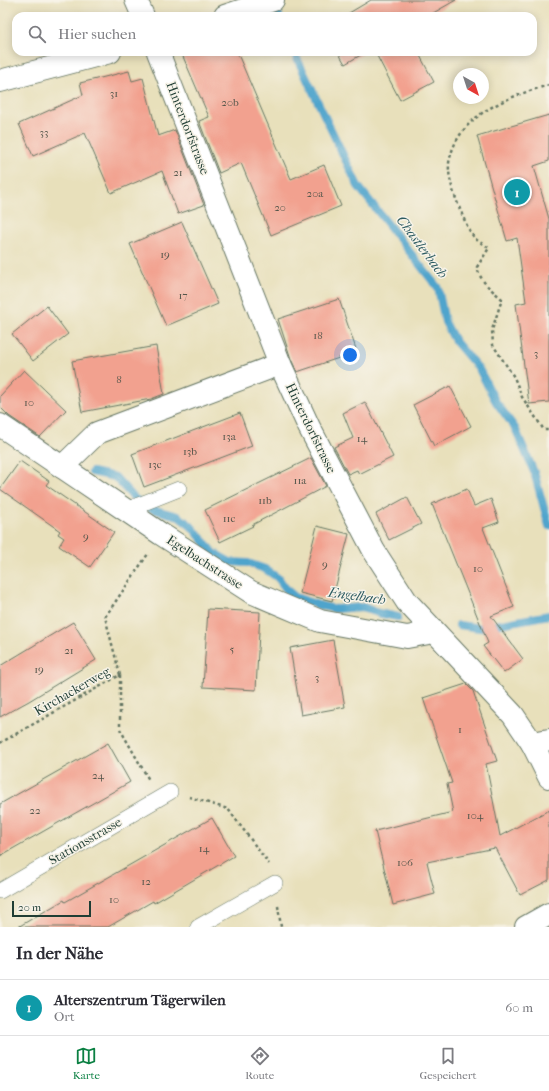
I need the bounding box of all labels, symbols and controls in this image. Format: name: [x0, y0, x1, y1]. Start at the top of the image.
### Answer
search box: [12, 12, 537, 56]
icon: search: [26, 23, 48, 45]
text: Hier suchen: [58, 25, 136, 43]
north arrow: [453, 68, 489, 104]
street label: Hinterdorfstrasse: [163, 79, 213, 177]
house number: 31: [110, 87, 118, 100]
house number: 20b: [221, 96, 239, 109]
house number: 33: [39, 126, 49, 139]
house number: 21: [173, 166, 183, 179]
pin: 1: [504, 177, 530, 207]
house number: 20a: [307, 187, 324, 200]
house number: 20: [274, 201, 286, 214]
water label: Chastlerbach: [393, 212, 451, 282]
house number: 19: [160, 248, 170, 261]
house number: 17: [178, 289, 188, 302]
house number: 18: [313, 329, 323, 342]
your location: [340, 345, 360, 365]
house number: 3: [534, 347, 538, 360]
house number: 8: [116, 373, 122, 386]
street label: Hinterdorfstrasse: [283, 380, 340, 476]
house number: 10: [24, 396, 34, 409]
house number: 13a: [222, 430, 237, 443]
house number: 14: [357, 432, 368, 445]
house number: 13b: [183, 445, 197, 458]
house number: 13c: [148, 458, 162, 471]
house number: 11a: [294, 474, 307, 487]
house number: 11b: [258, 494, 272, 507]
house number: 11c: [223, 512, 236, 525]
house number: 9: [83, 530, 89, 543]
street label: Egelbachstrasse: [164, 532, 246, 592]
house number: 9: [322, 558, 328, 571]
house number: 10: [473, 562, 483, 575]
water label: Engelbach: [326, 583, 387, 608]
house number: 5: [230, 643, 235, 656]
house number: 21: [64, 644, 74, 657]
street label: Kirchackerweg: [32, 663, 113, 719]
house number: 19: [34, 663, 44, 676]
house number: 3: [315, 671, 319, 684]
house number: 1: [458, 723, 462, 736]
house number: 24: [92, 769, 105, 782]
house number: 22: [29, 804, 41, 817]
house number: 104: [467, 809, 484, 822]
street label: Stationsstrasse: [46, 814, 125, 868]
house number: 14: [199, 842, 210, 855]
house number: 106: [397, 856, 413, 869]
house number: 12: [141, 875, 151, 888]
house number: 10: [109, 893, 119, 906]
scale bar: [12, 899, 91, 918]
text: 20 m: [18, 901, 41, 914]
text: In der Nähe: [16, 943, 103, 963]
text: Alterszentrum Tägerwilen: [54, 991, 226, 1009]
text: 1: [27, 1000, 31, 1015]
text: 60 m: [505, 1000, 533, 1015]
text: Ort: [54, 1009, 75, 1024]
tab: Karte: [73, 1045, 100, 1082]
tab: Route: [245, 1045, 274, 1082]
tab: Gespeichert: [419, 1045, 476, 1082]

